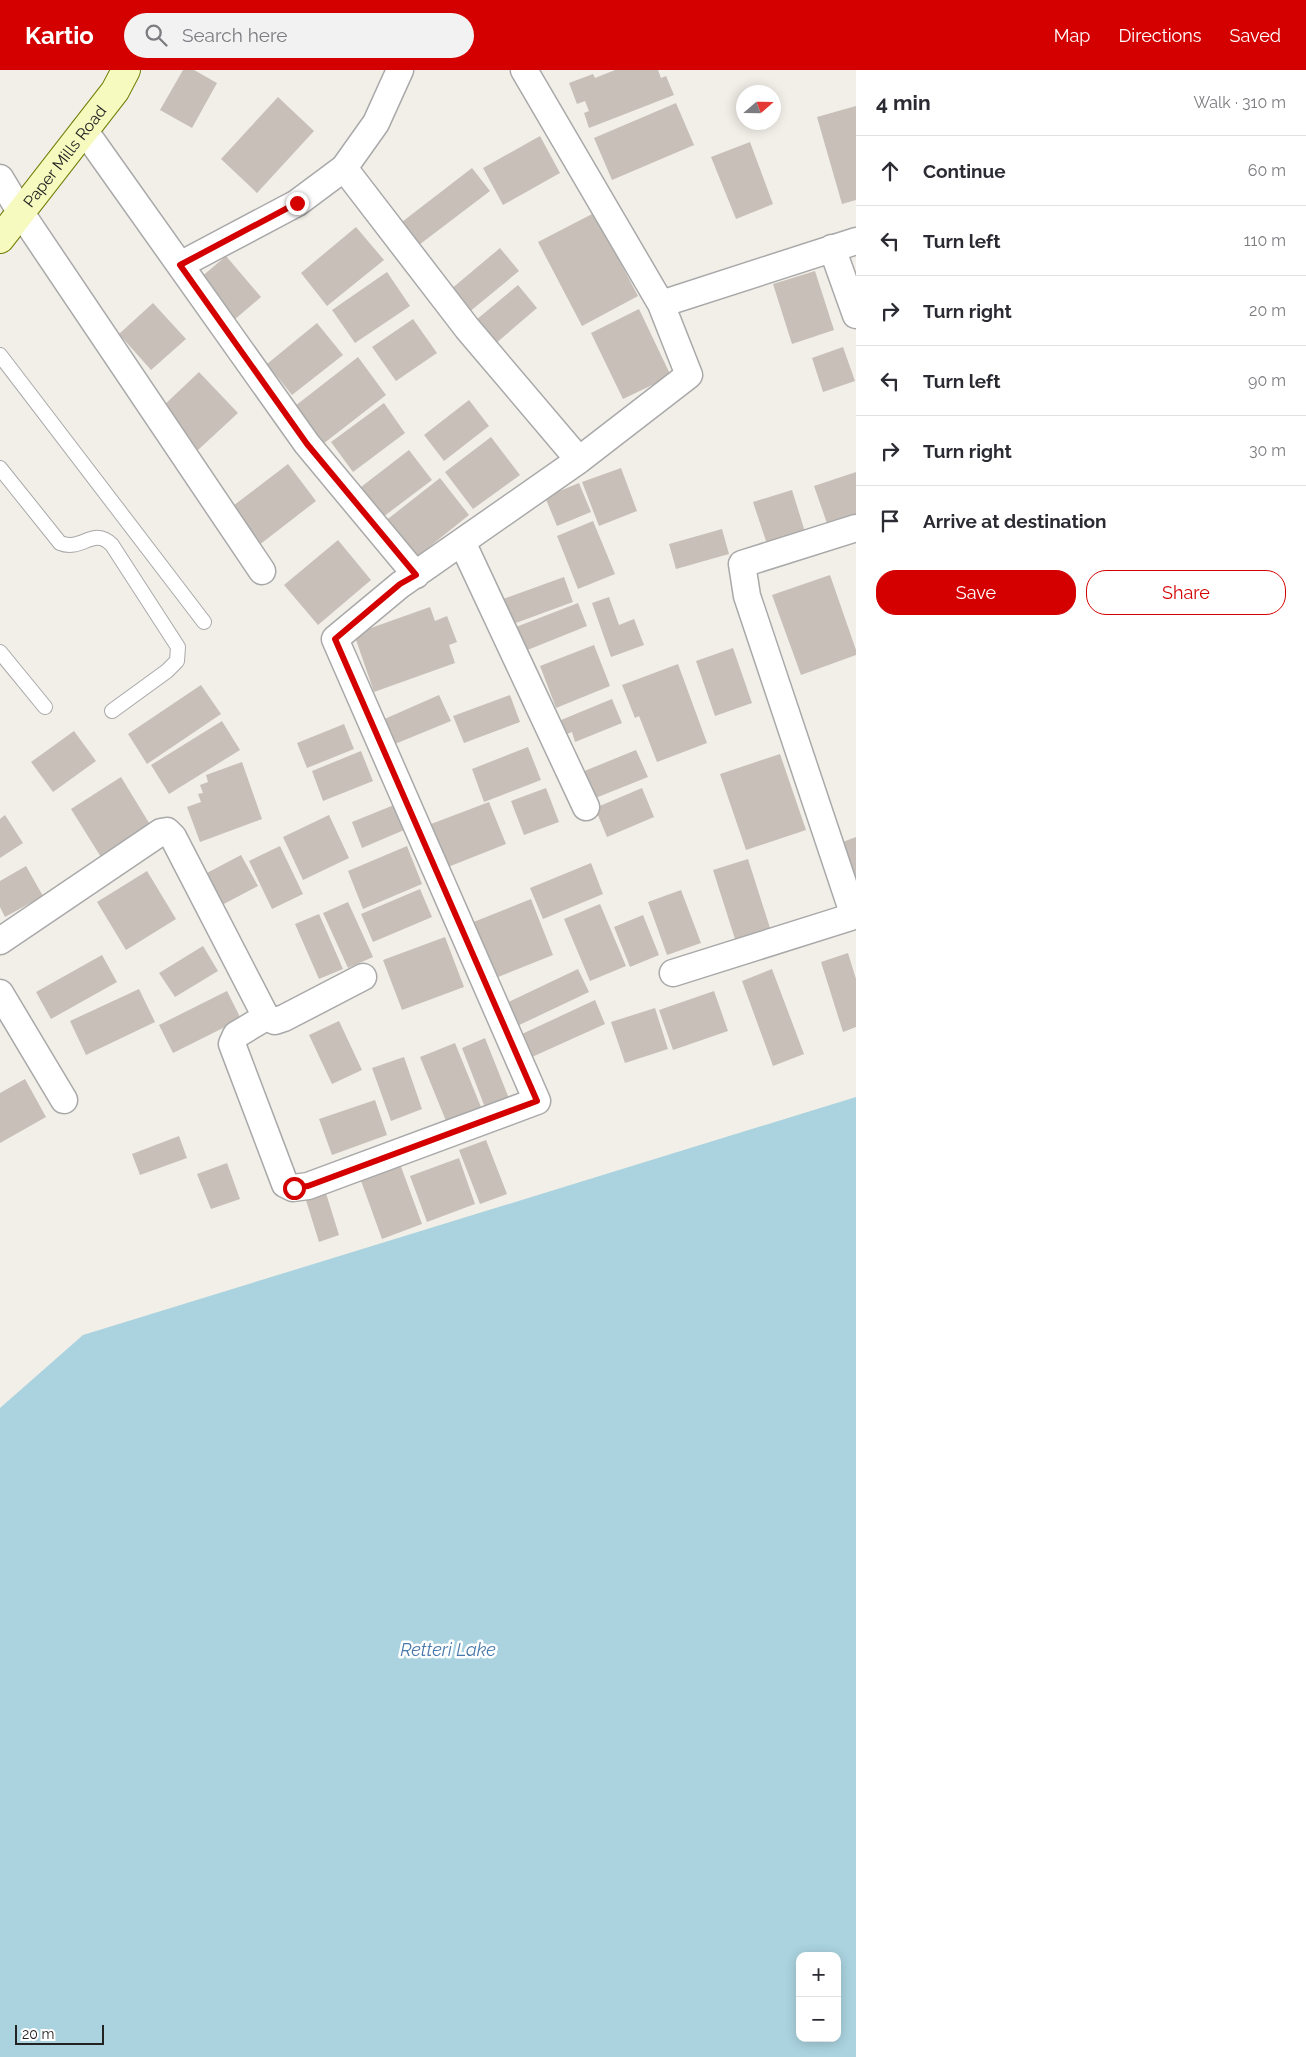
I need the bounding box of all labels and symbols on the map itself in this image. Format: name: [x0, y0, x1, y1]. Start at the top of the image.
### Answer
north arrow: [736, 85, 781, 130]
street label: Paper Mills Road: [19, 101, 110, 211]
route end: [286, 192, 309, 215]
route start: [283, 1177, 306, 1200]
water label: Retteri Lake: [400, 1639, 496, 1660]
scale bar: [15, 2022, 104, 2045]

